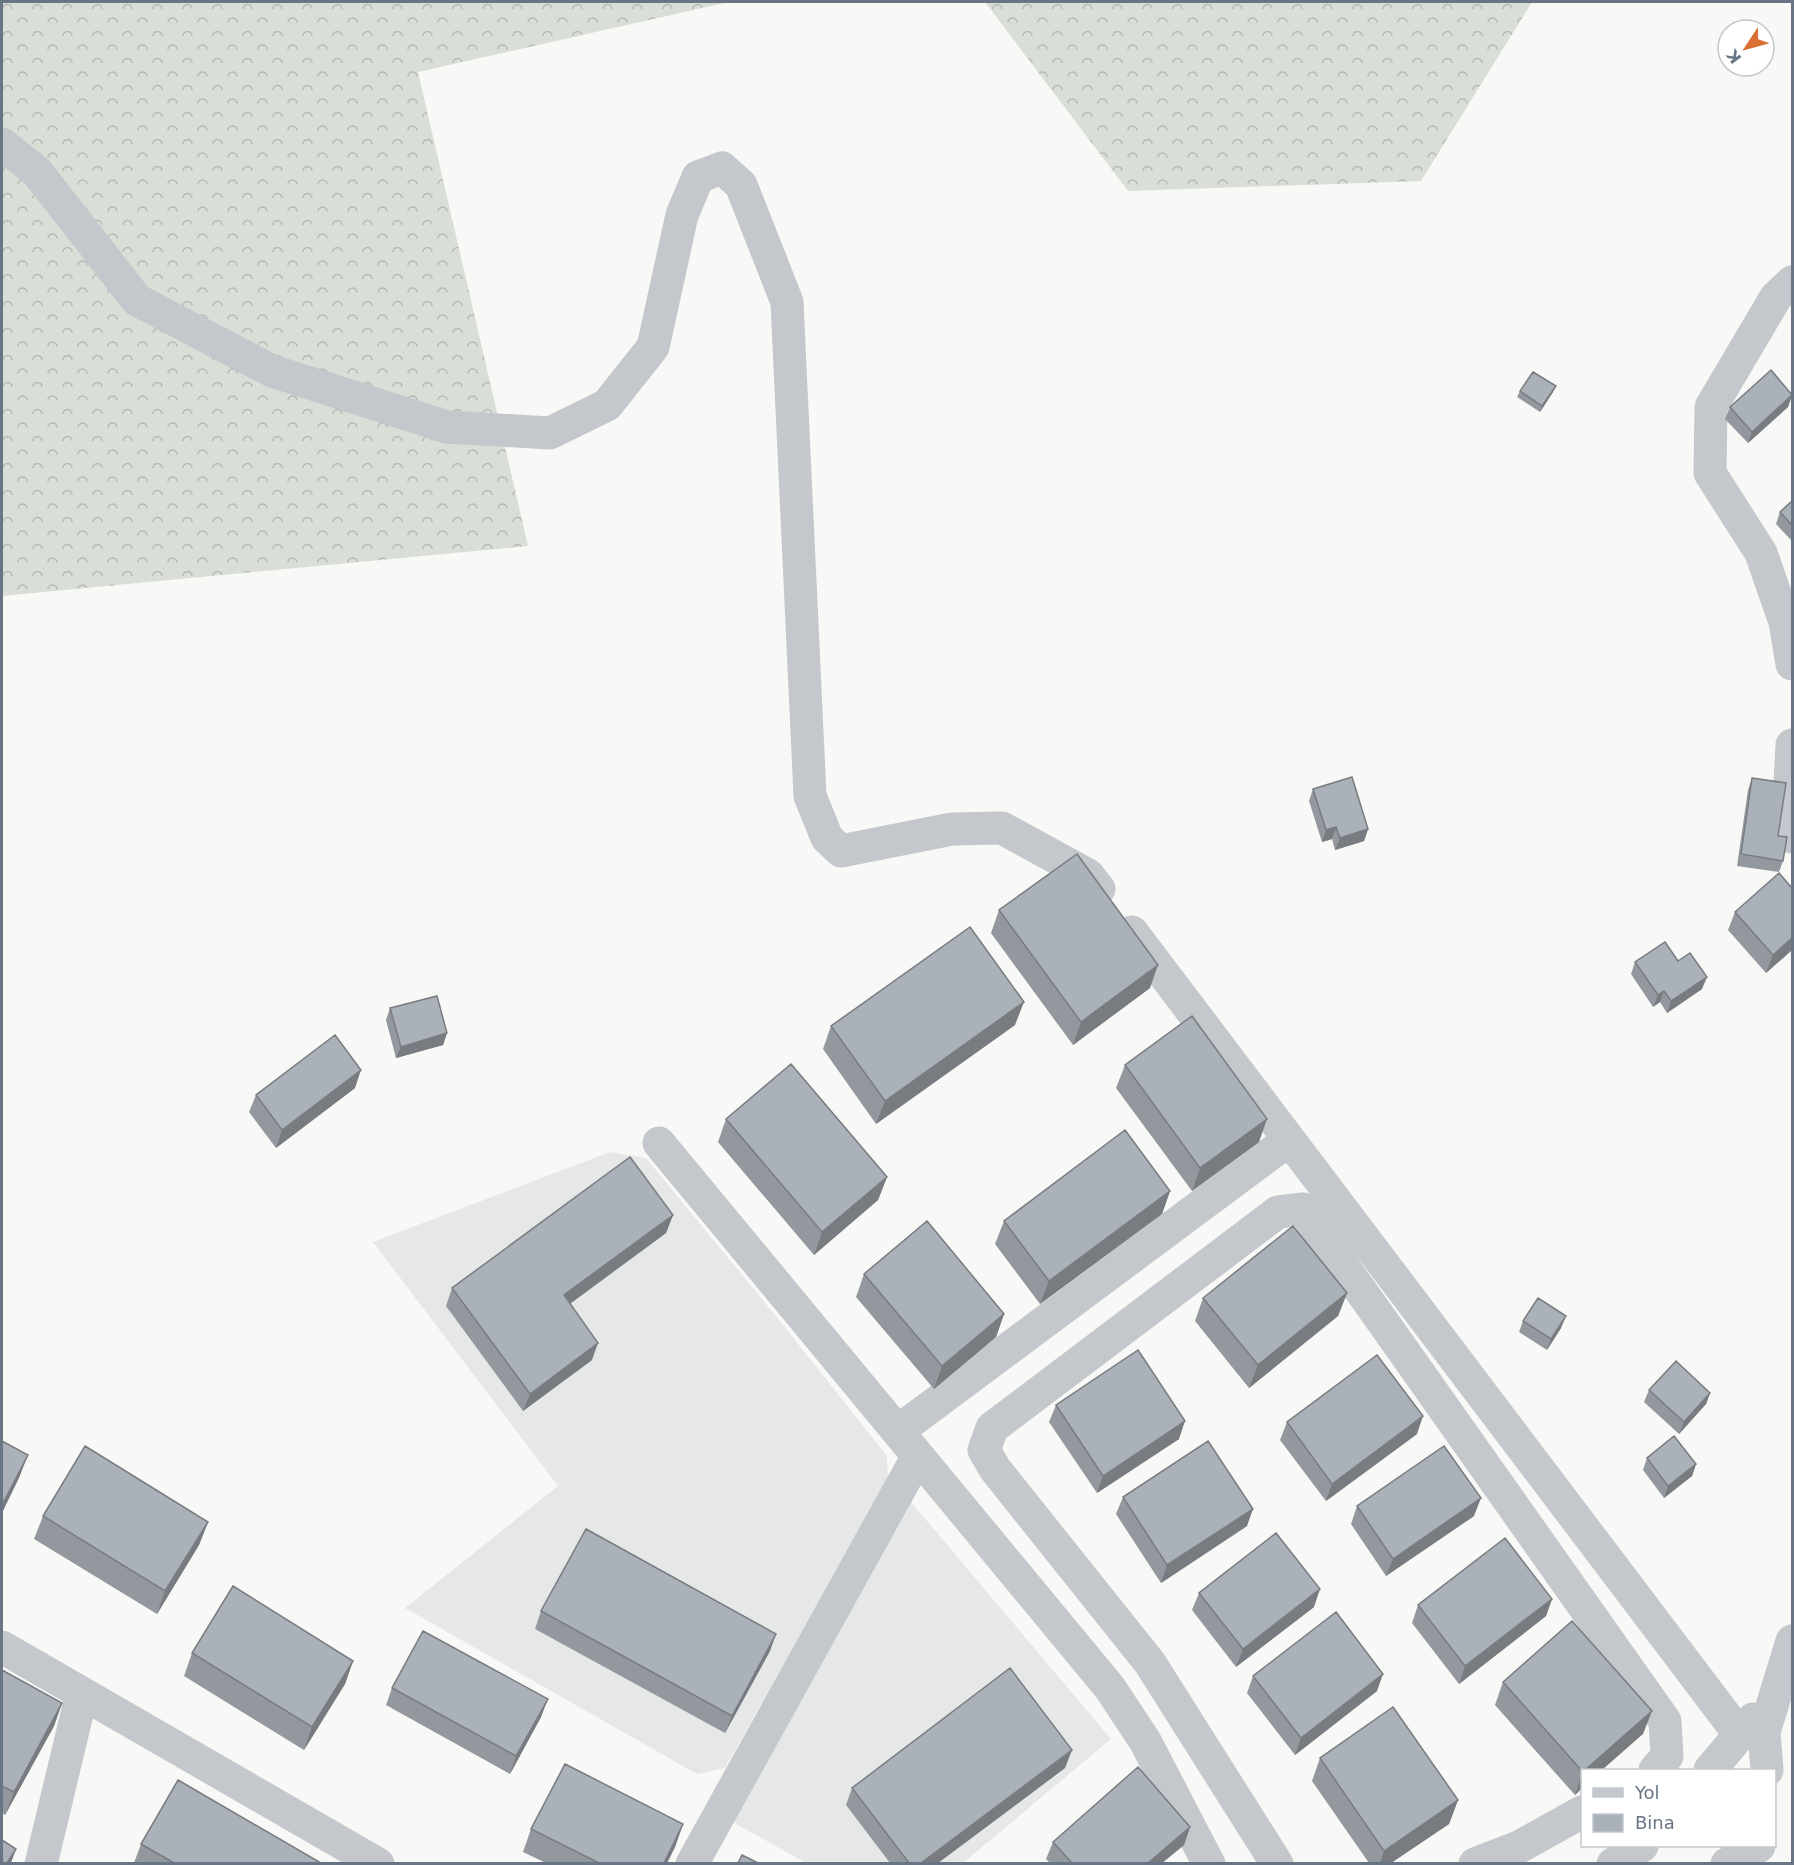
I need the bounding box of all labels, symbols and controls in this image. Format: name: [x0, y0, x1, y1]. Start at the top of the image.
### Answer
north arrow: [1716, 18, 1776, 78]
text: K: [1723, 45, 1746, 67]
legend: [1581, 1769, 1776, 1847]
text: Yol: [1634, 1782, 1660, 1803]
text: Bina: [1635, 1812, 1675, 1833]

